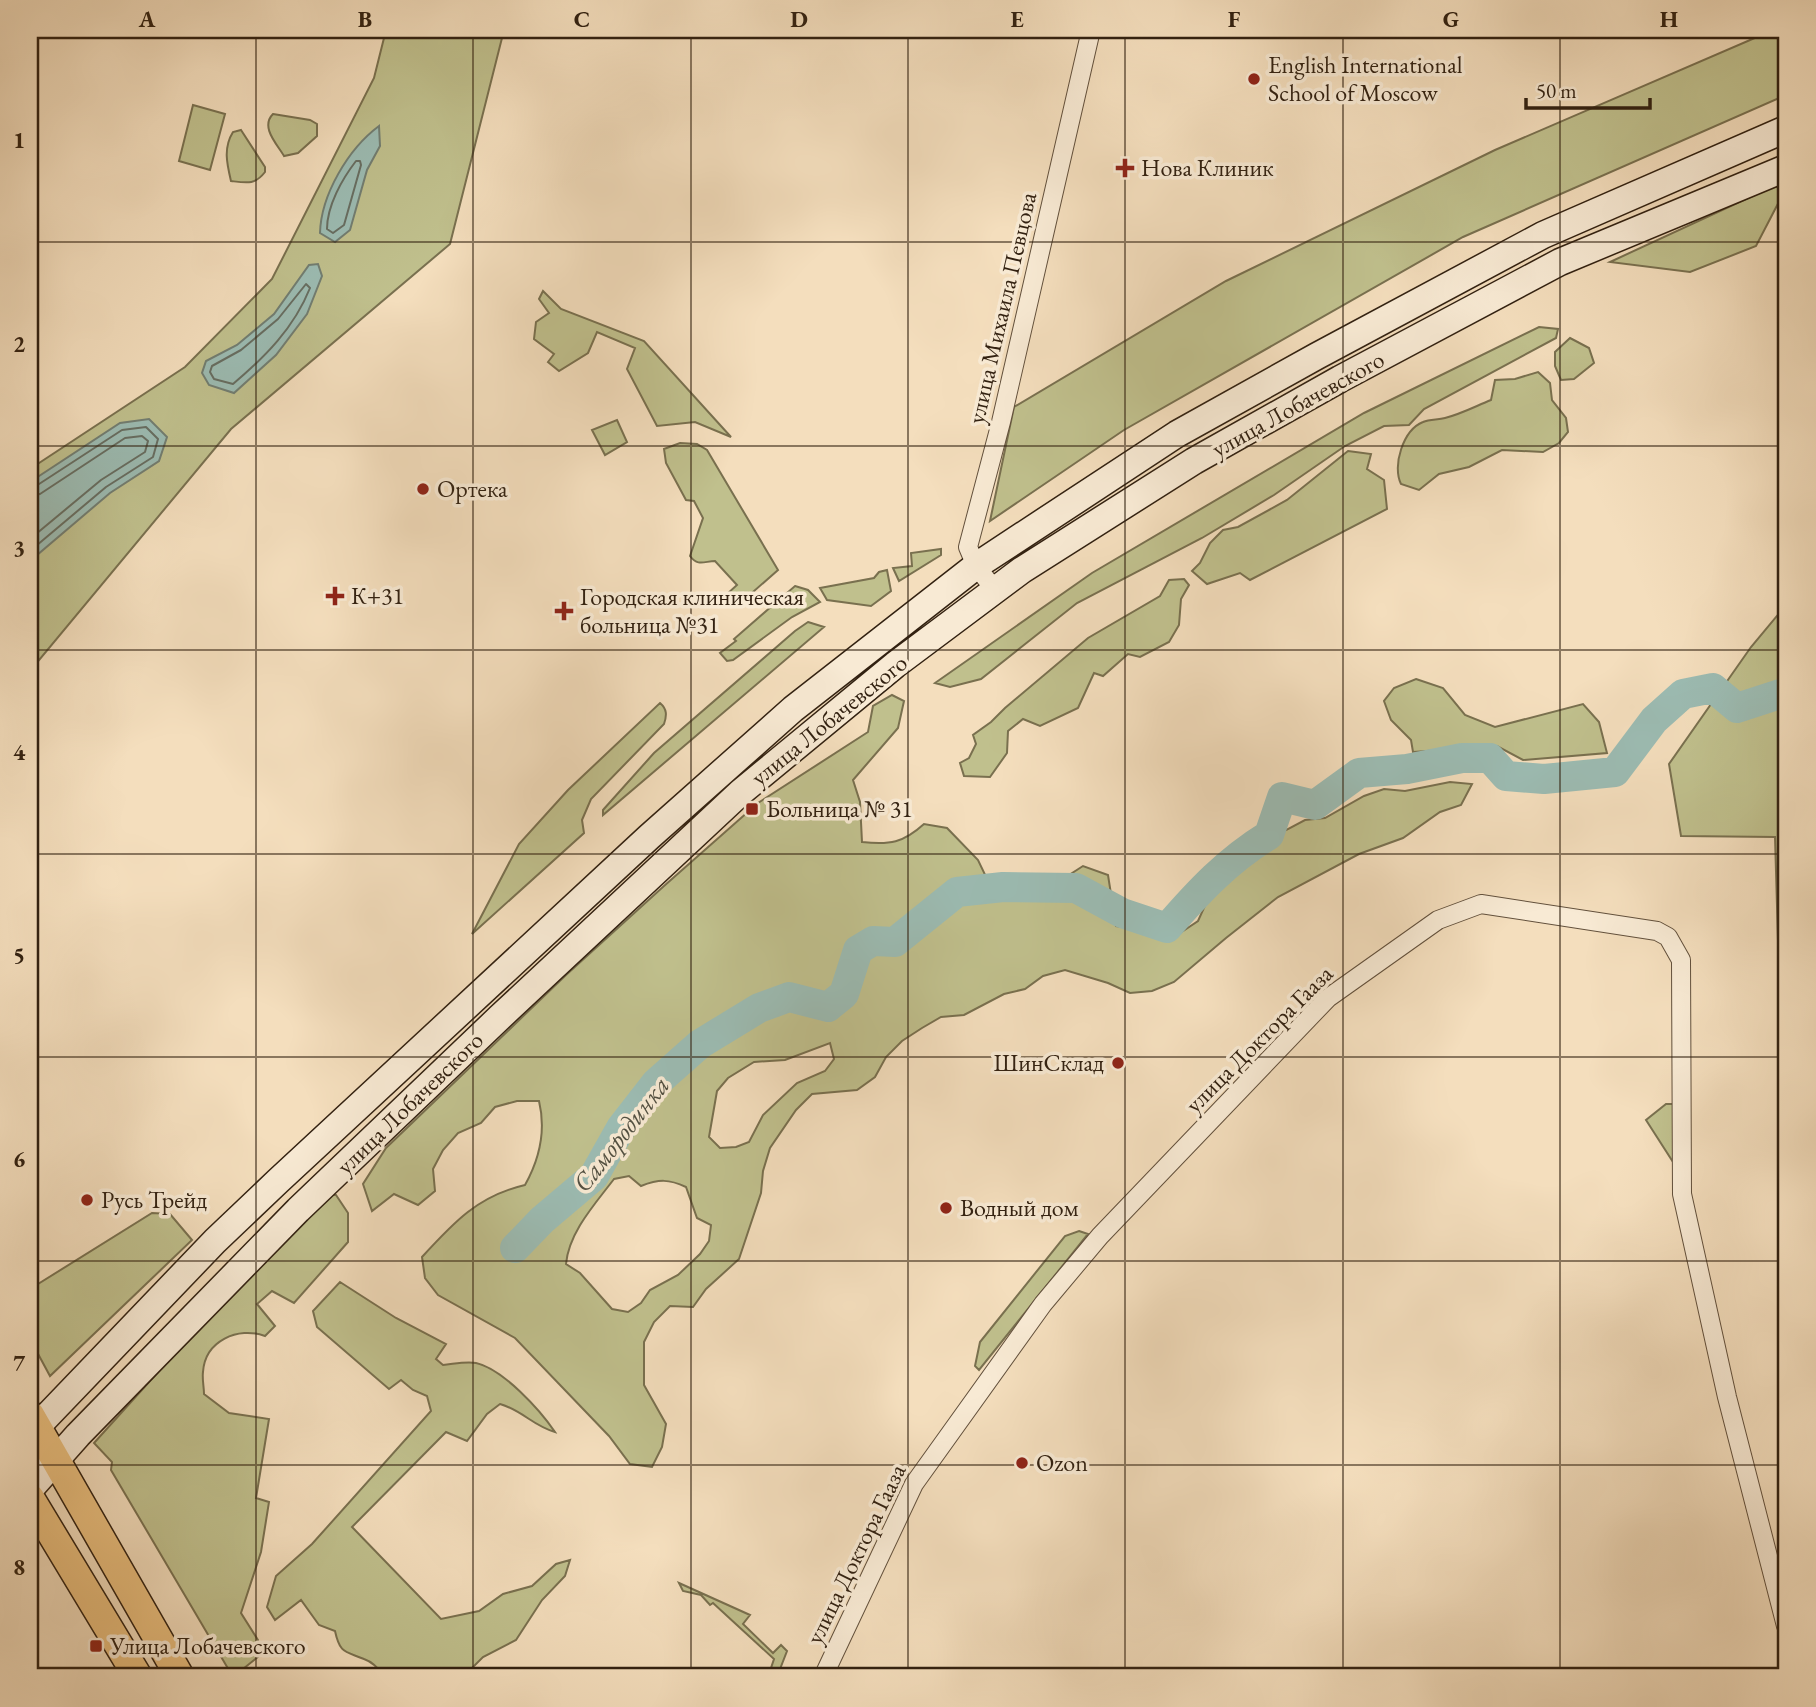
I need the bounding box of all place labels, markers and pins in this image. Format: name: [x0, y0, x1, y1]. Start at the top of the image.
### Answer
place label: English International School of Moscow: [1268, 49, 1463, 108]
marker: English International School of Moscow: [1246, 71, 1262, 87]
place label: Нова Клиник: [1141, 152, 1274, 183]
marker: Нова Клиник: [1115, 158, 1135, 178]
place label: Ортека: [437, 473, 508, 504]
marker: Ортека: [415, 481, 431, 497]
place label: К+31: [351, 580, 404, 611]
place label: Городская клиническая больница №31: [580, 581, 804, 640]
marker: К+31: [325, 586, 345, 606]
marker: Городская клиническая больница №31: [554, 601, 574, 621]
place label: Больница № 31: [766, 793, 913, 824]
marker: Больница № 31: [744, 801, 760, 817]
place label: ШинСклад: [993, 1047, 1104, 1078]
marker: ШинСклад: [1110, 1055, 1126, 1071]
place label: Русь Трейд: [101, 1184, 207, 1215]
marker: Русь Трейд: [79, 1192, 95, 1208]
place label: Водный дом: [960, 1192, 1079, 1223]
marker: Водный дом: [938, 1200, 954, 1216]
place label: Ozon: [1036, 1447, 1088, 1478]
marker: Ozon: [1014, 1455, 1030, 1471]
place label: Улица Лобачевского: [109, 1630, 306, 1661]
marker: Улица Лобачевского: [88, 1638, 104, 1654]

